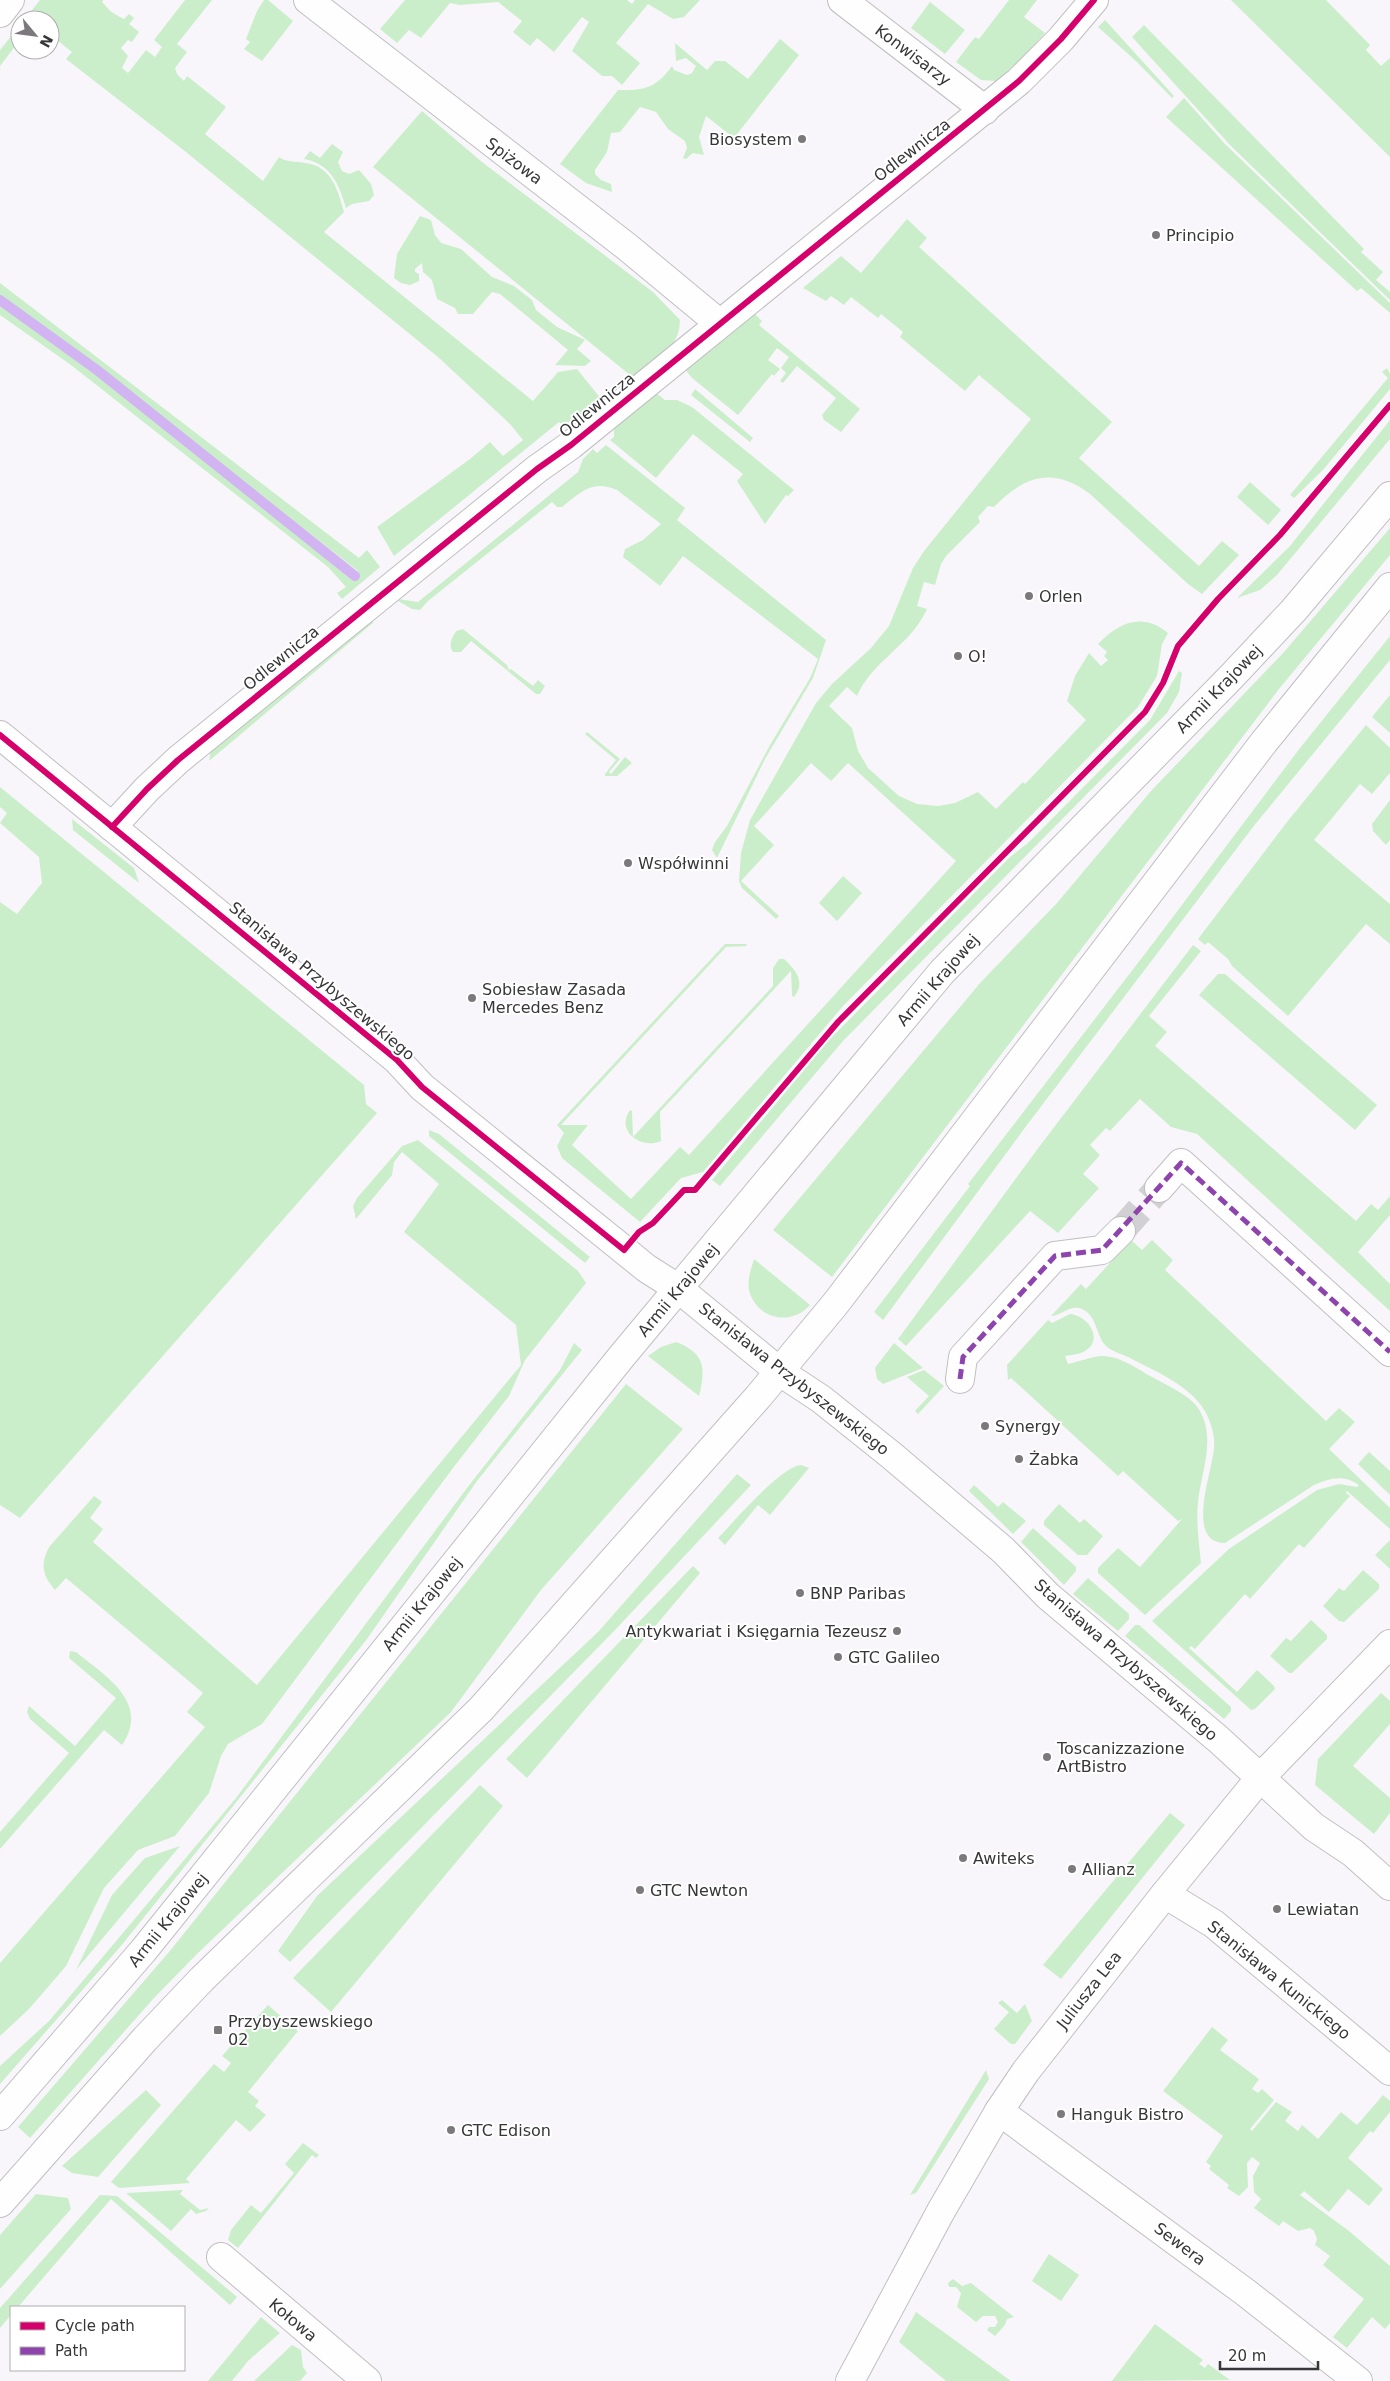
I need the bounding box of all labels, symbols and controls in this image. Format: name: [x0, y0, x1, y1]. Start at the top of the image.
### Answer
north arrow: [10, 10, 60, 60]
street label: Konwisarzy: [871, 20, 955, 90]
text: N: [37, 32, 56, 50]
street label: Odlewnicza: [870, 114, 954, 186]
place label: Biosystem: [709, 130, 792, 149]
marker: Biosystem: [796, 133, 808, 145]
street label: Spiżowa: [482, 134, 546, 188]
place label: Principio: [1166, 226, 1234, 245]
marker: Principio: [1150, 229, 1162, 241]
street label: Odlewnicza: [555, 369, 639, 441]
place label: Orlen: [1039, 587, 1083, 606]
marker: Orlen: [1023, 590, 1035, 602]
street label: Odlewnicza: [239, 622, 323, 694]
street label: Armii Krajowej: [1172, 641, 1266, 737]
place label: O!: [968, 647, 987, 666]
marker: O!: [952, 650, 964, 662]
place label: Współwinni: [638, 854, 729, 873]
marker: Współwinni: [622, 857, 634, 869]
street label: Stanisława Przybyszewskiego: [225, 898, 419, 1064]
street label: Armii Krajowej: [893, 930, 983, 1030]
place label: Sobiesław Zasada Mercedes Benz: [482, 980, 626, 1017]
marker: Sobiesław Zasada Mercedes Benz: [466, 992, 478, 1004]
street label: Armii Krajowej: [634, 1240, 722, 1340]
street label: Stanisława Przybyszewskiego: [695, 1299, 893, 1459]
place label: Synergy: [995, 1417, 1061, 1436]
marker: Synergy: [979, 1420, 991, 1432]
place label: Żabka: [1029, 1450, 1079, 1469]
marker: Żabka: [1013, 1453, 1025, 1465]
street label: Armii Krajowej: [378, 1553, 466, 1655]
street label: Stanisława Przybyszewskiego: [1031, 1575, 1221, 1745]
place label: BNP Paribas: [810, 1584, 906, 1603]
marker: BNP Paribas: [794, 1587, 806, 1599]
place label: Antykwariat i Księgarnia Tezeusz: [625, 1622, 887, 1641]
marker: Antykwariat i Księgarnia Tezeusz: [891, 1625, 903, 1637]
place label: GTC Galileo: [848, 1648, 940, 1667]
marker: GTC Galileo: [832, 1651, 844, 1663]
place label: Toscanizzazione ArtBistro: [1056, 1739, 1185, 1776]
marker: Toscanizzazione ArtBistro: [1041, 1751, 1053, 1763]
place label: Awiteks: [973, 1849, 1035, 1868]
marker: Awiteks: [957, 1852, 969, 1864]
place label: Allianz: [1082, 1860, 1135, 1879]
marker: Allianz: [1066, 1863, 1078, 1875]
street label: Armii Krajowej: [124, 1869, 212, 1971]
place label: GTC Newton: [650, 1881, 748, 1900]
marker: GTC Newton: [634, 1884, 646, 1896]
place label: Lewiatan: [1287, 1900, 1359, 1919]
marker: Lewiatan: [1271, 1903, 1283, 1915]
street label: Stanisława Kunickiego: [1204, 1917, 1354, 2043]
street label: Juliusza Lea: [1052, 1947, 1125, 2034]
place label: Przybyszewskiego 02: [228, 2012, 373, 2049]
marker: Przybyszewskiego 02: [212, 2024, 224, 2036]
place label: Hanguk Bistro: [1071, 2105, 1184, 2124]
marker: Hanguk Bistro: [1055, 2108, 1067, 2120]
place label: GTC Edison: [461, 2121, 551, 2140]
marker: GTC Edison: [445, 2124, 457, 2136]
street label: Sewera: [1151, 2219, 1209, 2269]
street label: Kołowa: [265, 2294, 321, 2346]
legend: [10, 2306, 185, 2371]
text: Cycle path: [55, 2317, 135, 2335]
scale bar: [1220, 2338, 1318, 2370]
text: Path: [55, 2342, 88, 2360]
text: 20 m: [1228, 2347, 1266, 2365]

